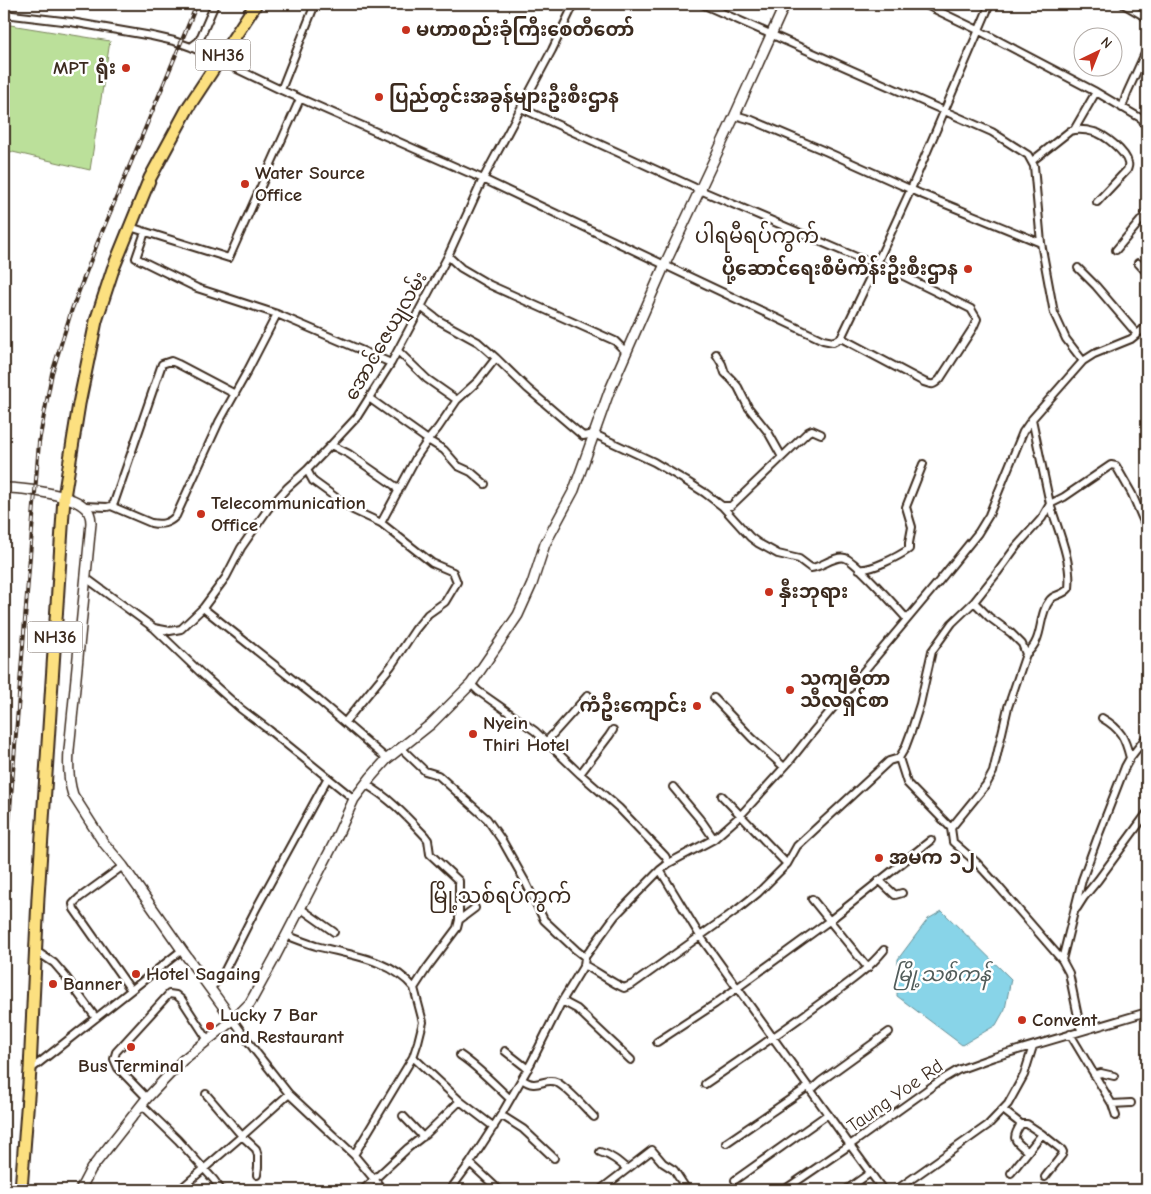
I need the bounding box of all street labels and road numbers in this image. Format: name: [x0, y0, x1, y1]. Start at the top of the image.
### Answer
road number: NH36: [196, 40, 250, 70]
street label: အောင်ဇေယျလမ်း: [337, 266, 435, 406]
road number: NH36: [28, 622, 82, 652]
street label: Taung Yoe Rd: [843, 1055, 947, 1137]

